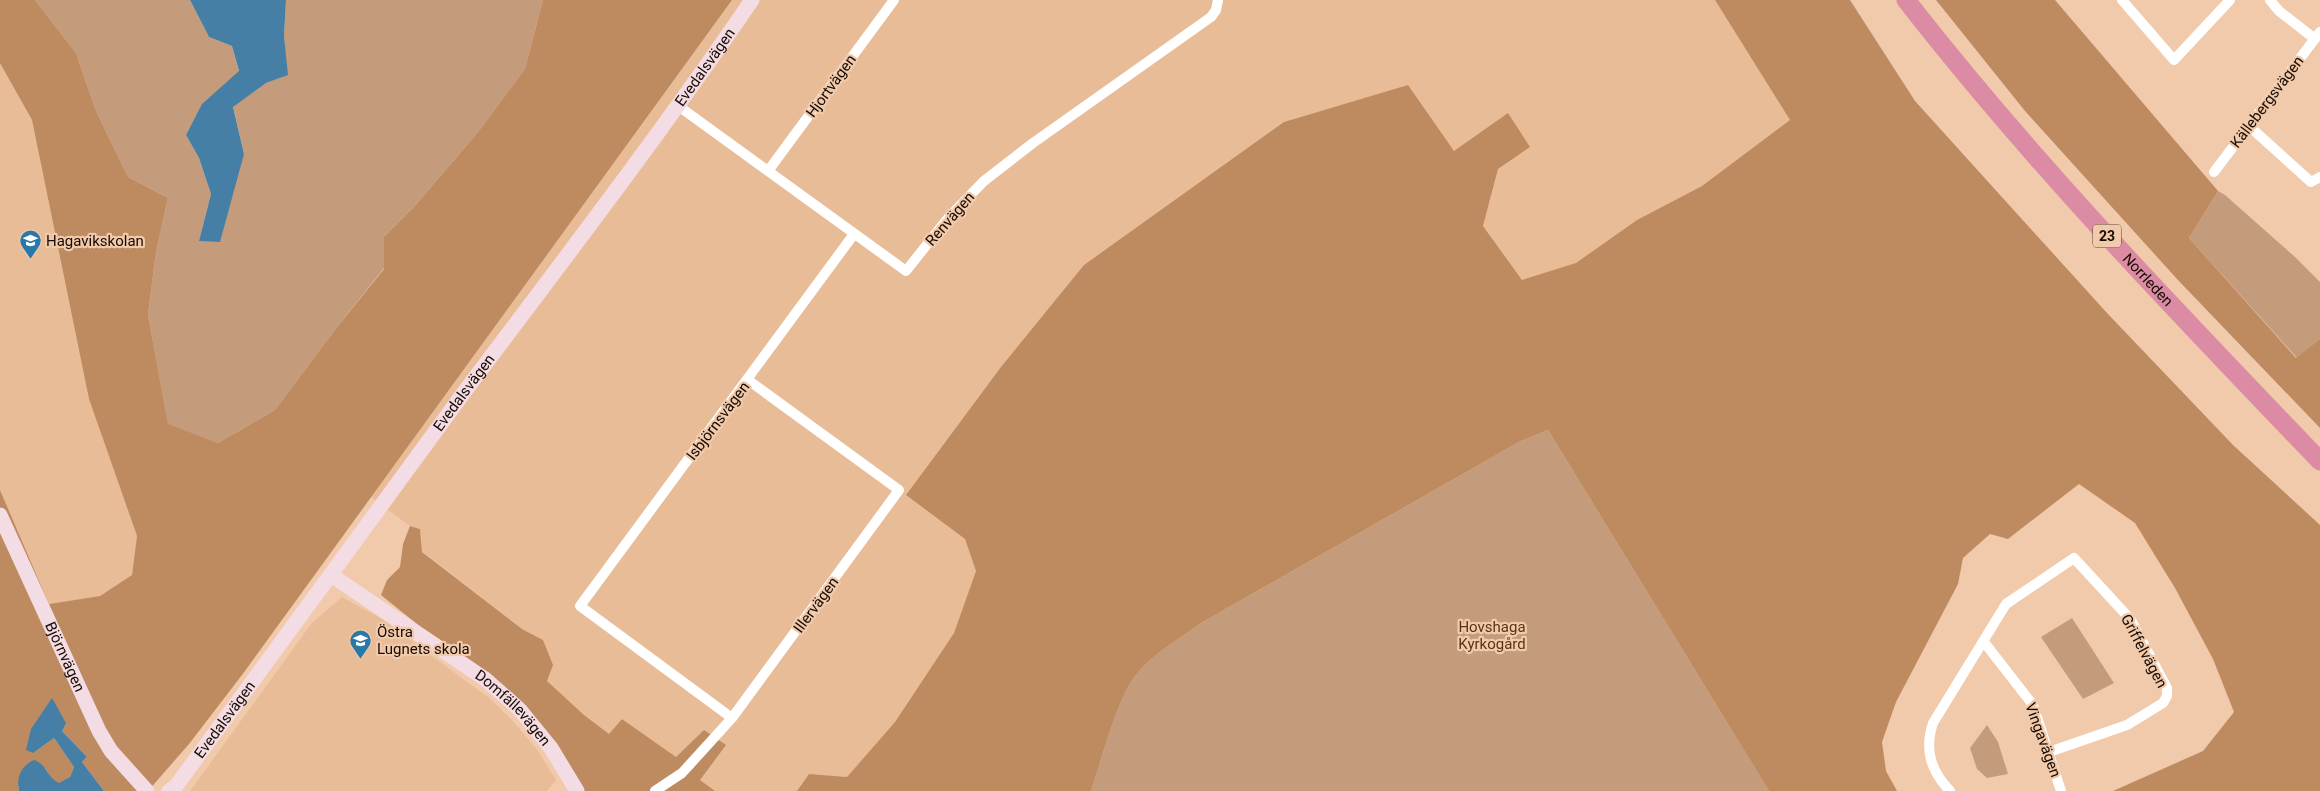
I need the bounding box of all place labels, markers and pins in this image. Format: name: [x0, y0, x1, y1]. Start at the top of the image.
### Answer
school or university icon: Hagavikskolan: [18, 229, 42, 260]
place label: Hagavikskolan: [46, 232, 144, 250]
place label: Östra Lugnets skola: [377, 623, 470, 658]
school or university icon: Östra Lugnets skola: [349, 629, 373, 660]

